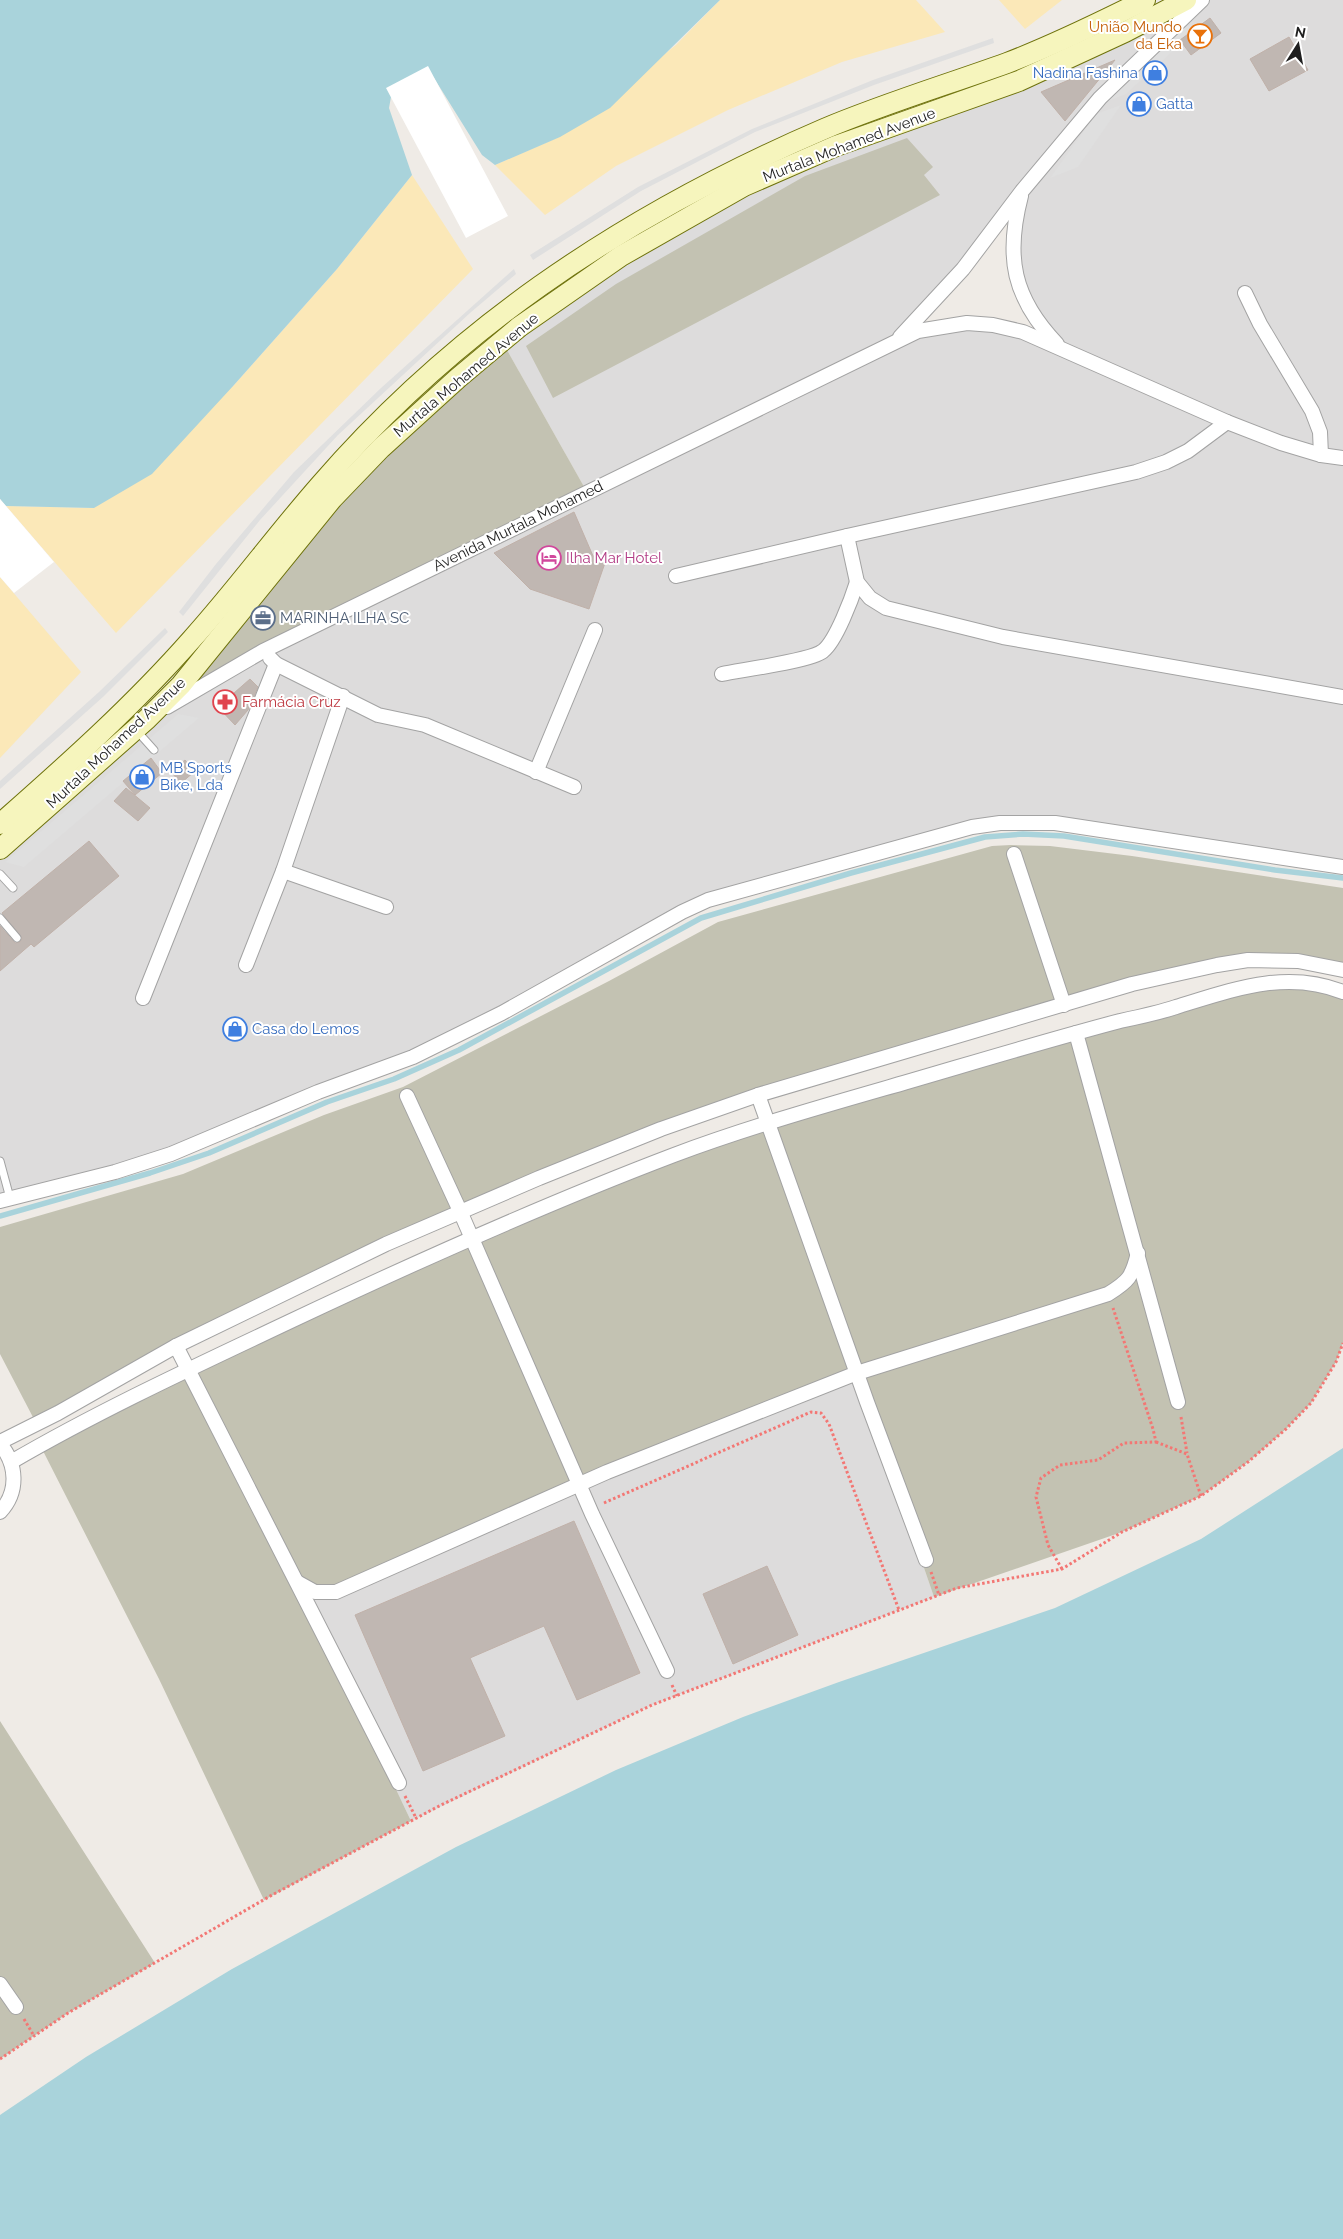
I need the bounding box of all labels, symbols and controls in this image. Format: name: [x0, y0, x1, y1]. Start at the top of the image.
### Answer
place label: União Mundo da Eka: [1089, 18, 1182, 53]
north arrow: [1273, 20, 1323, 70]
bar icon: União Mundo da Eka: [1187, 23, 1213, 49]
text: N: [1294, 23, 1307, 41]
shop icon: Nadina Fashina: [1142, 60, 1168, 86]
place label: Nadina Fashina: [1033, 64, 1138, 82]
shop icon: Gatta: [1126, 91, 1152, 117]
place label: Gatta: [1156, 95, 1193, 113]
street label: Murtala Mohamed Avenue: [760, 104, 938, 186]
street label: Murtala Mohamed Avenue: [390, 309, 542, 441]
street label: Avenida Murtala Mohamed: [430, 477, 606, 575]
hotel icon: Ilha Mar Hotel: [536, 545, 562, 571]
place label: Ilha Mar Hotel: [566, 549, 663, 567]
office icon: MARINHA ILHA SC: [250, 605, 276, 631]
place label: MARINHA ILHA SC: [280, 609, 409, 627]
street label: Murtala Mohamed Avenue: [43, 674, 189, 812]
pharmacy icon: Farmácia Cruz: [212, 689, 238, 715]
place label: Farmácia Cruz: [242, 693, 341, 711]
place label: MB Sports Bike, Lda: [160, 759, 232, 794]
shop icon: MB Sports Bike, Lda: [129, 764, 155, 790]
shop icon: Casa do Lemos: [222, 1016, 248, 1042]
place label: Casa do Lemos: [252, 1020, 359, 1038]

